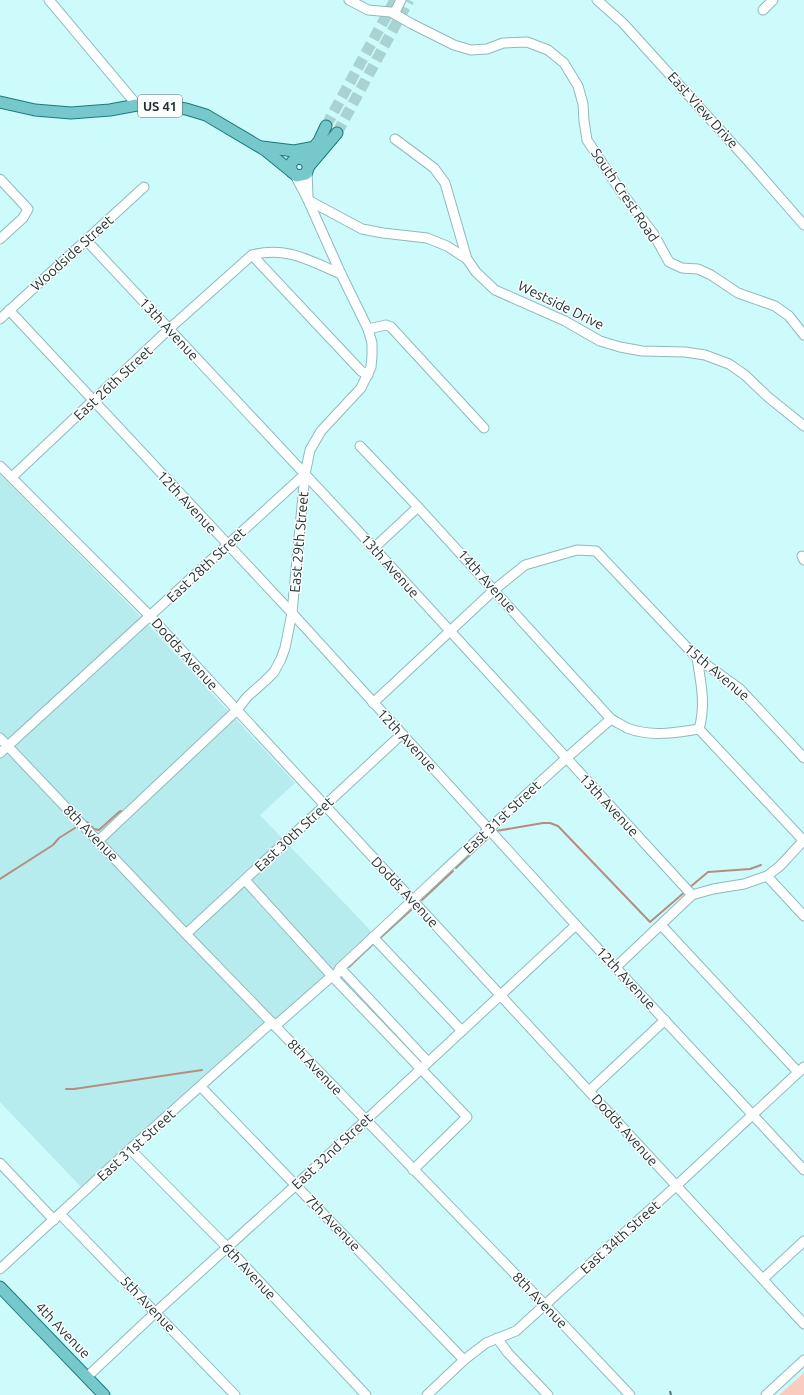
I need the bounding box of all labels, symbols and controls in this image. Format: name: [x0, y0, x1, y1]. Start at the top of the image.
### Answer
street label: East View Drive: [664, 68, 742, 152]
road number: US 41: [138, 95, 182, 117]
street label: South Crest Road: [588, 145, 662, 245]
street label: Woodside Street: [28, 212, 117, 294]
street label: Westside Drive: [515, 277, 607, 333]
street label: 13th Avenue: [136, 294, 202, 364]
street label: East 26th Street: [70, 342, 156, 423]
street label: 12th Avenue: [154, 467, 220, 537]
street label: East 29th Street: [287, 490, 311, 593]
street label: East 28th Street: [163, 524, 249, 605]
street label: 13th Avenue: [357, 531, 423, 601]
street label: 14th Avenue: [454, 546, 520, 616]
street label: Dodds Avenue: [149, 615, 221, 693]
street label: 15th Avenue: [681, 640, 753, 704]
street label: 12th Avenue: [374, 705, 440, 775]
street label: 13th Avenue: [576, 770, 642, 840]
street label: East 31st Street: [460, 777, 544, 857]
street label: East 30th Street: [251, 793, 337, 874]
street label: 8th Avenue: [60, 802, 122, 864]
street label: Dodds Avenue: [368, 853, 442, 931]
street label: 12th Avenue: [593, 943, 659, 1013]
street label: 8th Avenue: [284, 1036, 346, 1098]
street label: Dodds Avenue: [589, 1091, 661, 1169]
street label: East 31st Street: [94, 1105, 179, 1184]
street label: East 32nd Street: [288, 1109, 376, 1192]
street label: 7th Avenue: [302, 1192, 364, 1254]
street label: East 34th Street: [577, 1197, 663, 1277]
street label: 6th Avenue: [219, 1239, 279, 1303]
street label: 8th Avenue: [509, 1269, 571, 1331]
street label: 5th Avenue: [117, 1273, 179, 1335]
street label: 4th Avenue: [32, 1299, 94, 1361]

